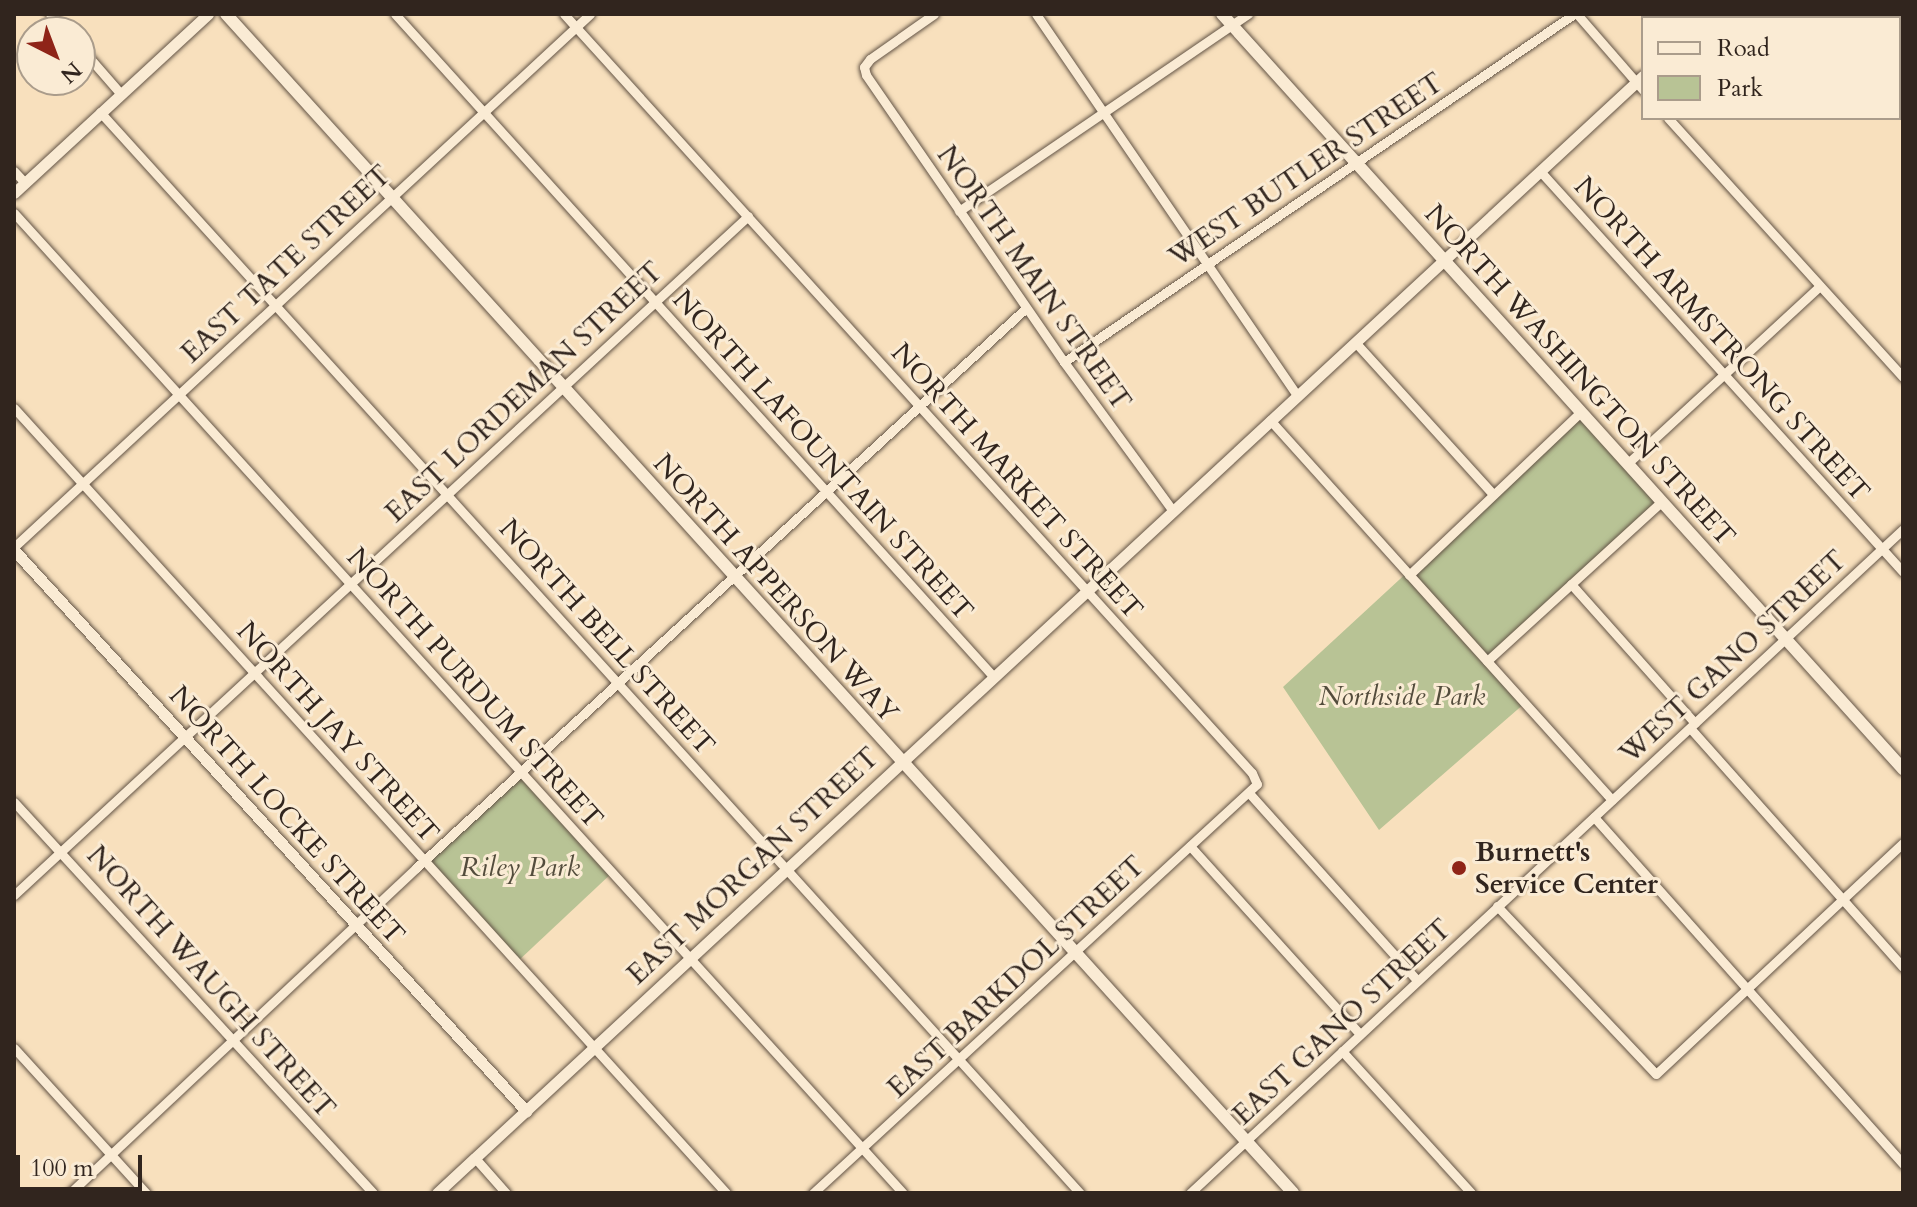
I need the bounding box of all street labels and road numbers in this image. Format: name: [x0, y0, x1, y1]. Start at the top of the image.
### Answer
street label: WEST BUTLER STREET: [1163, 66, 1449, 274]
street label: NORTH MAIN STREET: [930, 139, 1138, 417]
street label: EAST TATE STREET: [174, 158, 398, 370]
street label: NORTH ARMSTRONG STREET: [1567, 170, 1877, 508]
street label: NORTH WASHINGTON STREET: [1418, 197, 1742, 553]
street label: EAST LORDEMAN STREET: [378, 255, 670, 529]
street label: NORTH LAFOUNTAIN STREET: [666, 283, 980, 627]
street label: NORTH MARKET STREET: [884, 336, 1150, 626]
street label: NORTH APPERSON WAY: [646, 447, 906, 729]
street label: NORTH BELL STREET: [492, 512, 722, 762]
street label: NORTH PURDUM STREET: [340, 541, 610, 835]
street label: WEST GANO STREET: [1613, 543, 1853, 771]
street label: NORTH JAY STREET: [230, 615, 446, 849]
street label: NORTH LOCKE STREET: [162, 679, 412, 951]
street label: EAST MORGAN STREET: [620, 741, 886, 991]
street label: NORTH WAUGH STREET: [80, 839, 342, 1125]
street label: EAST BARKDOL STREET: [881, 849, 1151, 1105]
street label: EAST GANO STREET: [1226, 912, 1458, 1132]

